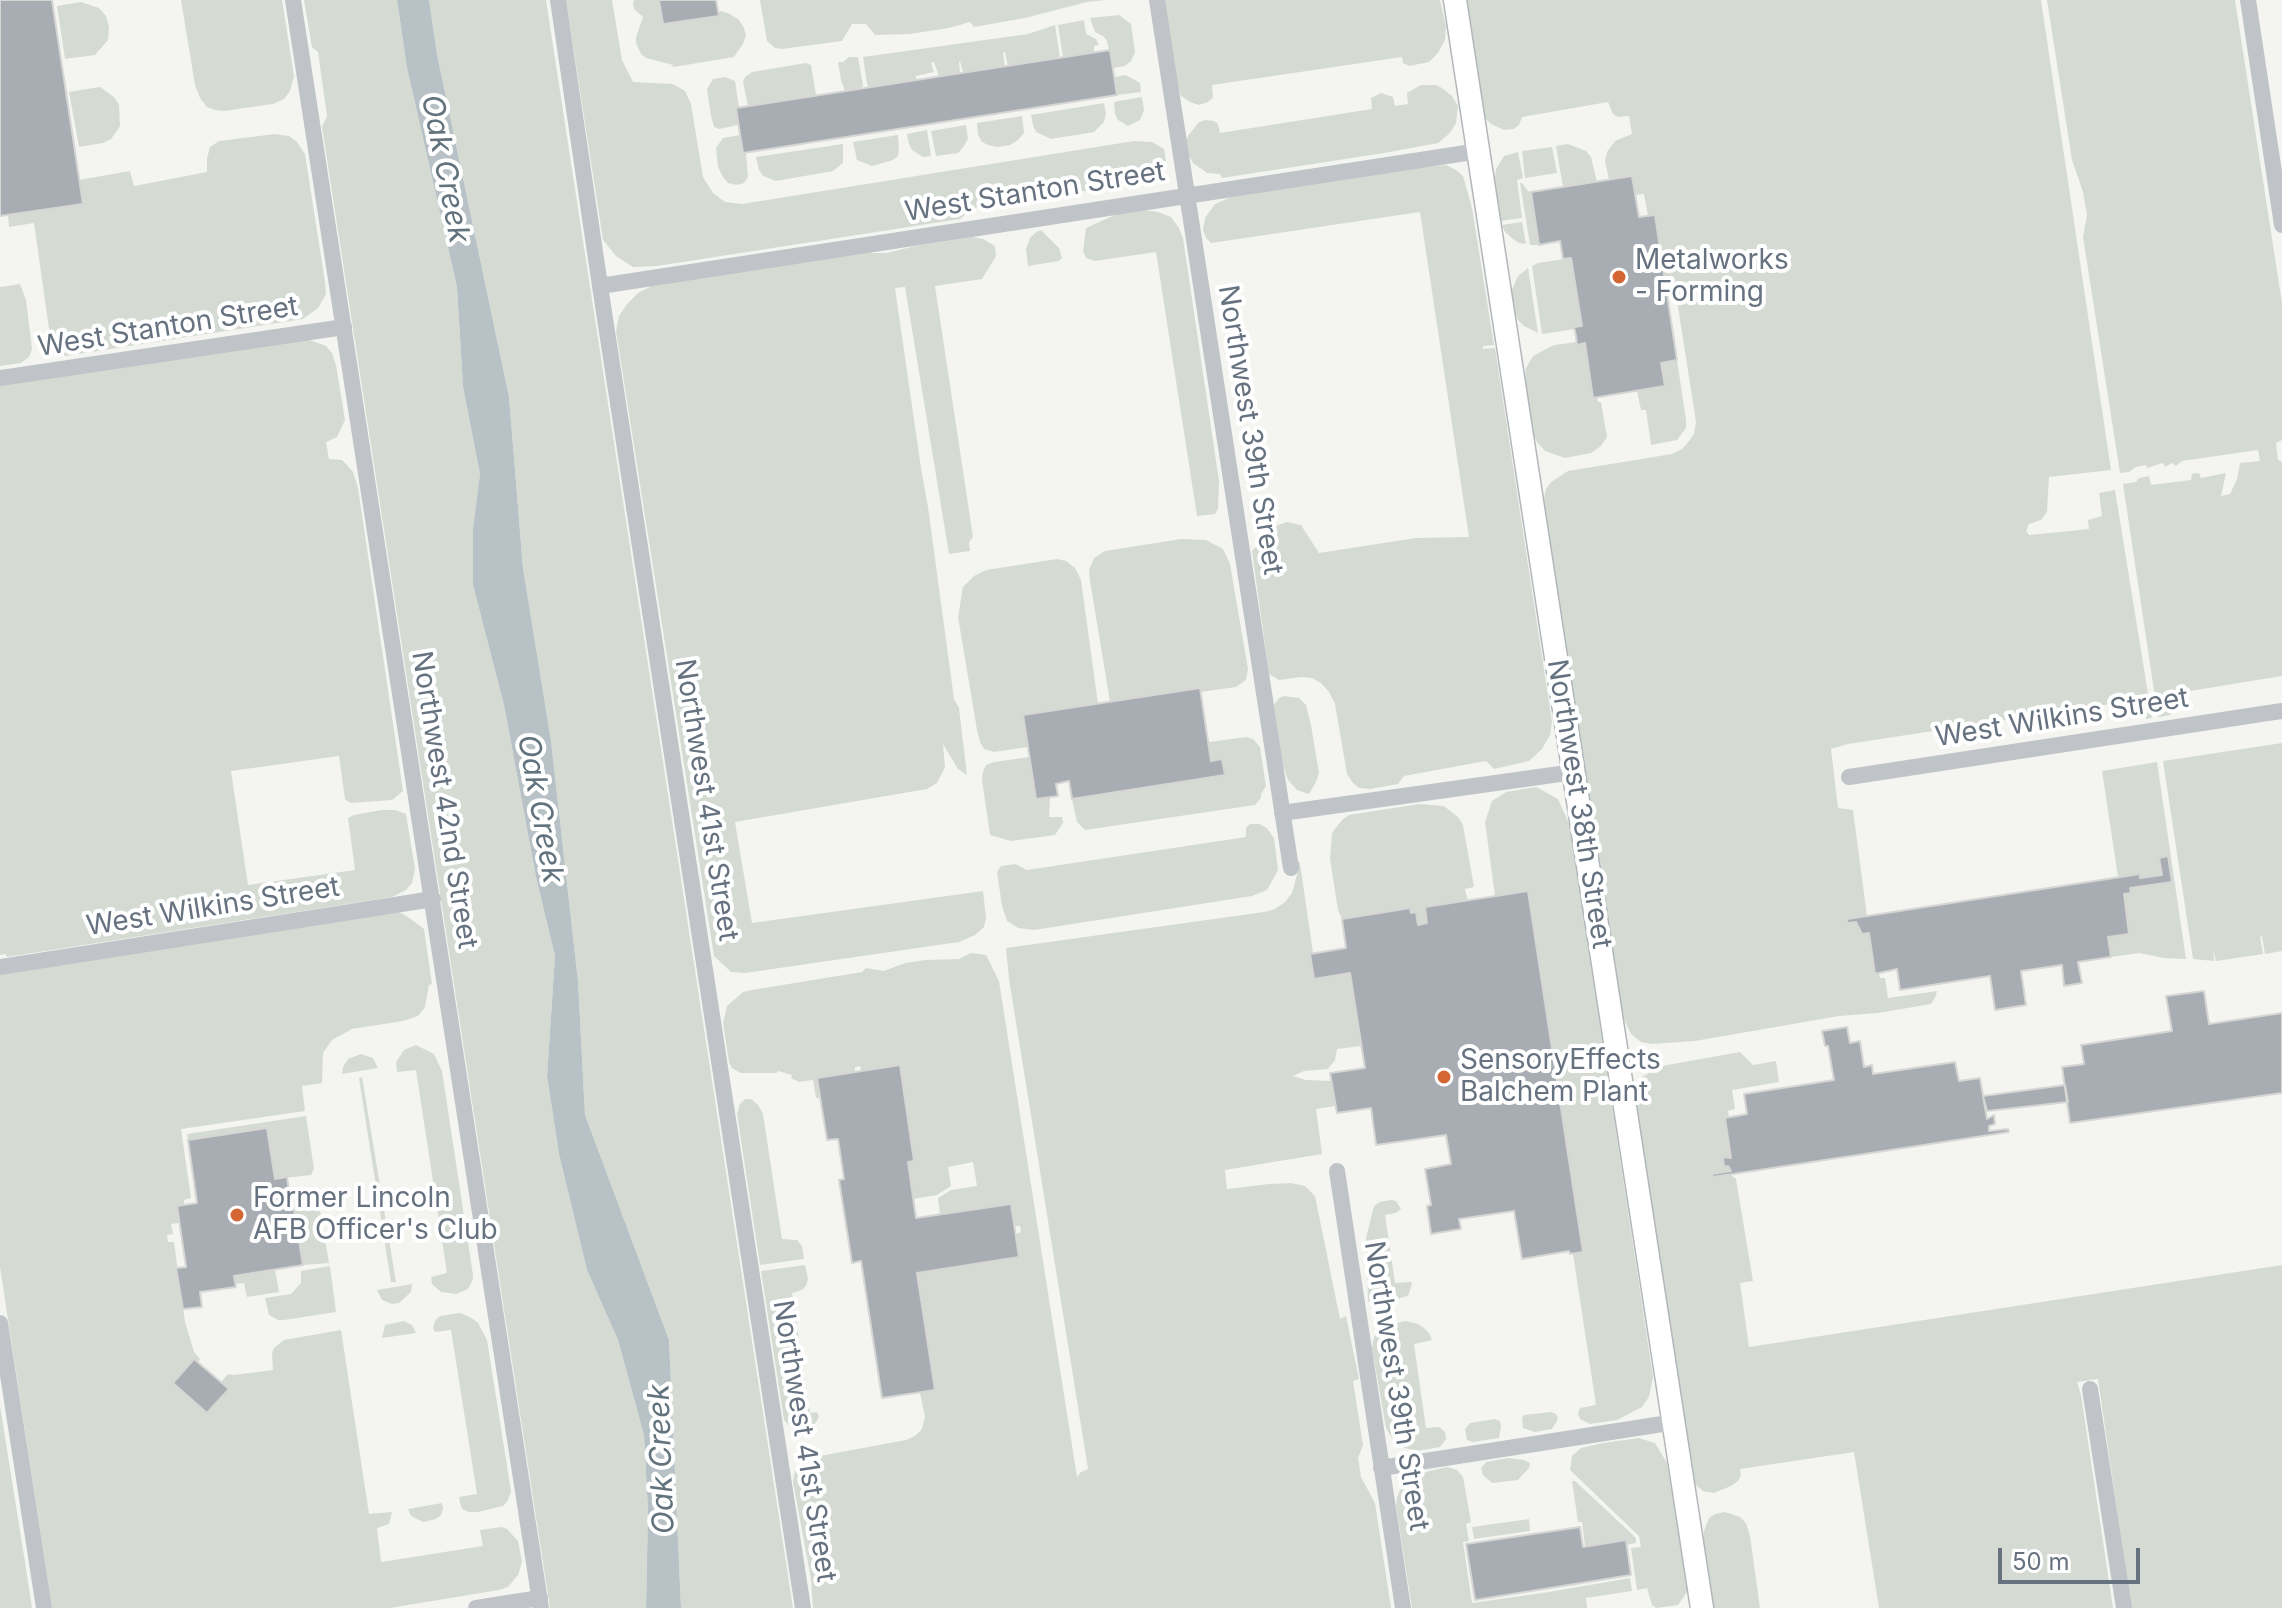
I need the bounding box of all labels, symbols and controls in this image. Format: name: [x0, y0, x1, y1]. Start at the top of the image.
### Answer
water label: Oak Creek: [413, 92, 477, 246]
street label: West Stanton Street: [903, 155, 1167, 229]
place label: Metalworks - Forming: [1635, 244, 1789, 310]
marker: Metalworks - Forming: [1610, 268, 1628, 286]
street label: Northwest 39th Street: [1211, 283, 1289, 577]
street label: West Stanton Street: [36, 290, 300, 364]
street label: Northwest 42nd Street: [404, 649, 484, 951]
street label: Northwest 41st Street: [667, 657, 745, 943]
street label: Northwest 38th Street: [1540, 657, 1618, 951]
street label: West Wilkins Street: [1933, 681, 2191, 755]
water label: Oak Creek: [509, 732, 571, 886]
street label: West Wilkins Street: [84, 870, 342, 944]
place label: SensoryEffects Balchem Plant: [1460, 1044, 1661, 1110]
marker: SensoryEffects Balchem Plant: [1435, 1068, 1453, 1086]
place label: Former Lincoln AFB Officer's Club: [253, 1182, 498, 1248]
marker: Former Lincoln AFB Officer's Club: [228, 1206, 246, 1224]
street label: Northwest 39th Street: [1357, 1239, 1435, 1533]
street label: Northwest 41st Street: [765, 1298, 843, 1584]
water label: Oak Creek: [641, 1383, 683, 1535]
scale bar: [2002, 1532, 2144, 1582]
text: 50 m: [2012, 1547, 2070, 1576]

